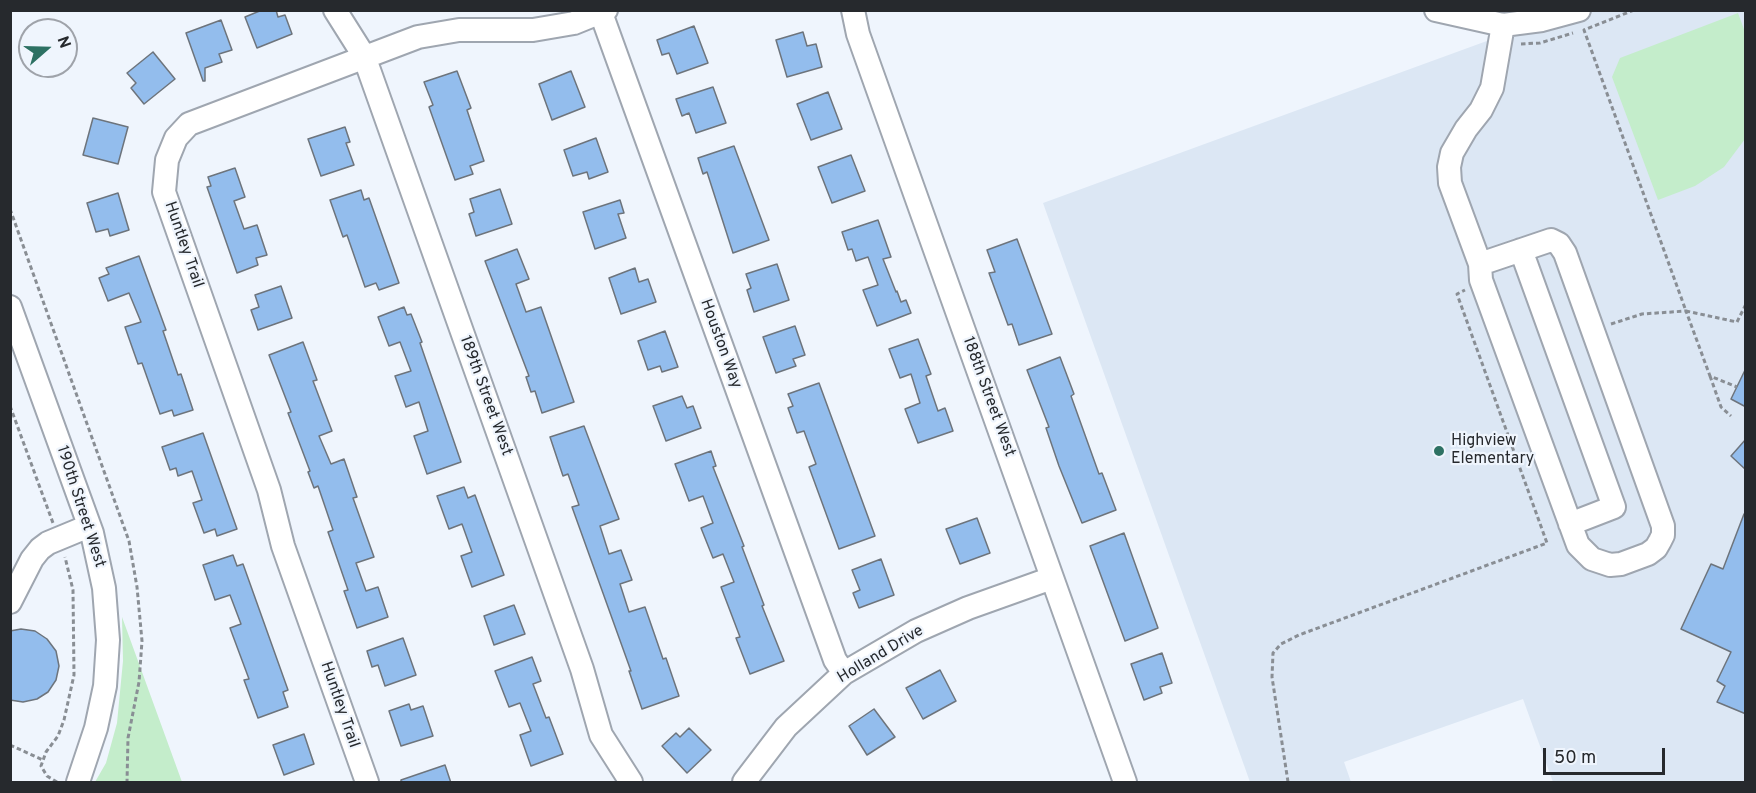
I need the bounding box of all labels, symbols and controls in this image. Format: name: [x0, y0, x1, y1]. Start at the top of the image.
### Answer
north arrow: [18, 18, 78, 78]
text: N: [52, 34, 74, 51]
street label: Huntley Trail: [159, 199, 207, 291]
street label: Houston Way: [695, 297, 745, 391]
street label: 189th Street West: [454, 333, 516, 459]
street label: 188th Street West: [957, 334, 1019, 460]
place label: Highview Elementary: [1451, 432, 1534, 470]
street label: 190th Street West: [51, 444, 109, 570]
marker: Highview Elementary: [1432, 444, 1446, 458]
street label: Holland Drive: [834, 622, 928, 688]
street label: Huntley Trail: [315, 659, 363, 751]
scale bar: [1546, 736, 1668, 774]
text: 50 m: [1554, 747, 1596, 770]

